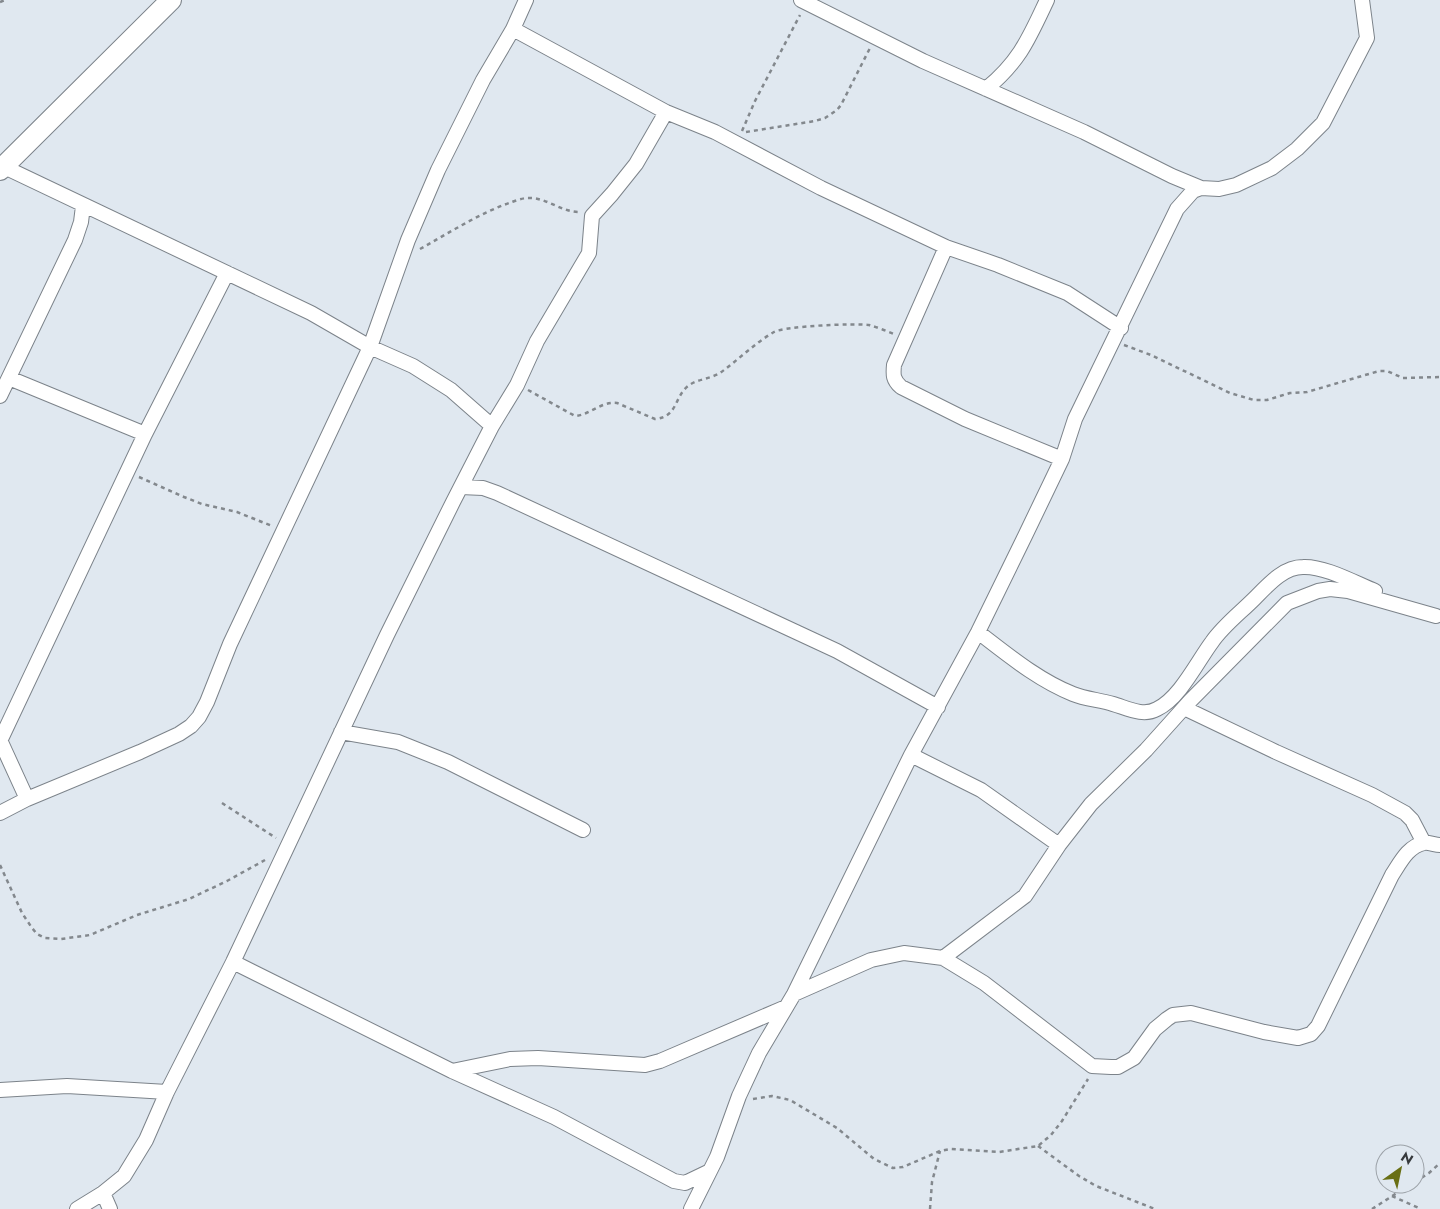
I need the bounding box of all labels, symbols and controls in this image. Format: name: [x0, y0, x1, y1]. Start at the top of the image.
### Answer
north arrow: [1375, 1144, 1425, 1194]
text: N: [1397, 1147, 1417, 1170]

